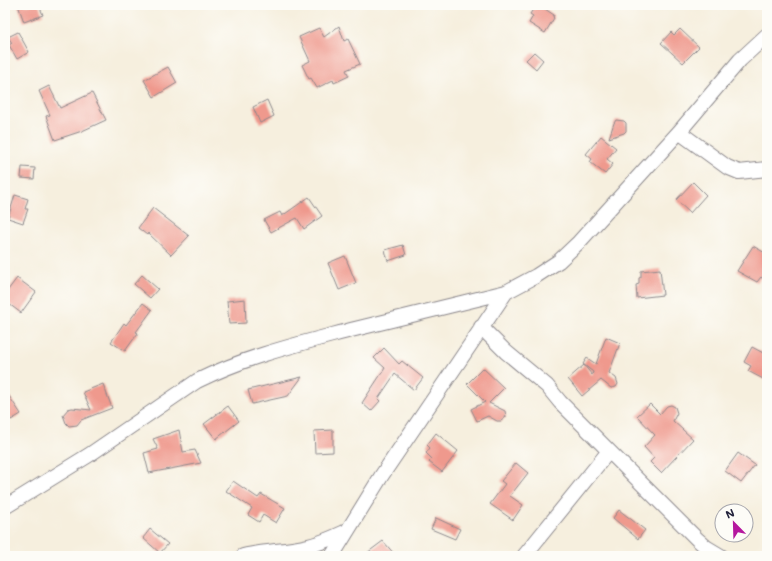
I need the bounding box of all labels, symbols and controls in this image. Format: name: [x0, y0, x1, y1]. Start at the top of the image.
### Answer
north arrow: [714, 503, 754, 543]
text: N: [723, 505, 737, 522]

